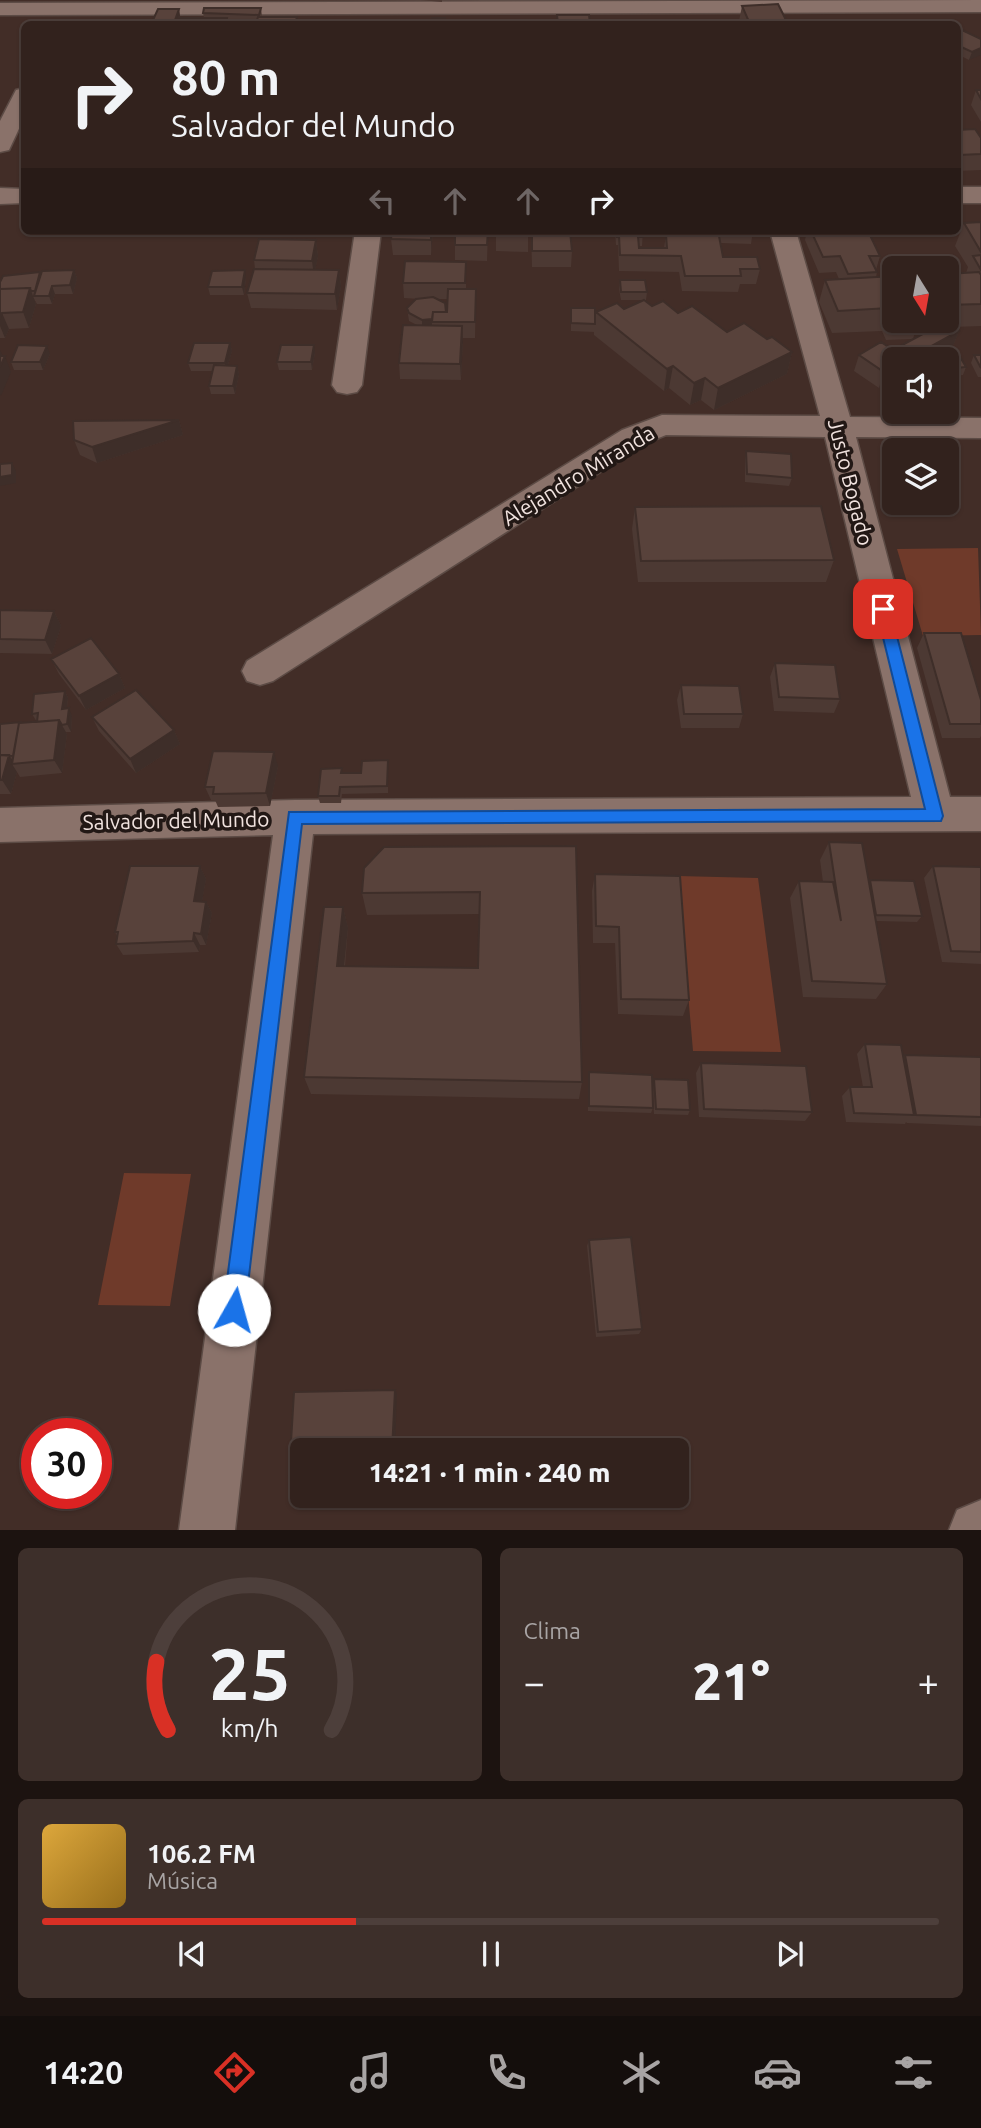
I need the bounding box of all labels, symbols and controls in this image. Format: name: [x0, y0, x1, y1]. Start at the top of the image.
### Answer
icon: right: [56, 49, 147, 140]
text: 80 m: [171, 49, 280, 104]
text: Salvador del Mundo: [171, 107, 455, 143]
icon: left: [363, 182, 401, 220]
icon: ahead: [436, 182, 474, 220]
icon: ahead: [509, 182, 547, 220]
icon: right: [582, 182, 620, 220]
north arrow: [882, 256, 959, 332]
map controls: [882, 256, 959, 515]
button: sound: [882, 347, 959, 424]
street label: Justo Bogado: [824, 416, 878, 548]
street label: Alejandro Miranda: [498, 420, 658, 530]
button: layers: [882, 438, 959, 515]
pin: [853, 579, 913, 639]
icon: arrive: [864, 590, 902, 628]
street label: Salvador del Mundo: [82, 806, 270, 834]
position arrow: [197, 1273, 271, 1347]
speed limit sign: 30: [21, 1418, 112, 1509]
text: 14:21 · 1 min · 240 m: [369, 1458, 610, 1487]
text: Clima: [524, 1618, 581, 1643]
text: 25: [209, 1633, 291, 1715]
text: 21°: [692, 1652, 770, 1710]
text: −: [524, 1661, 545, 1703]
text: +: [918, 1661, 939, 1703]
text: km/h: [221, 1714, 279, 1742]
text: 106.2 FM: [147, 1839, 256, 1868]
text: Música: [147, 1868, 218, 1893]
icon: previous: [173, 1935, 211, 1973]
icon: pause: [472, 1935, 510, 1973]
icon: next: [771, 1935, 809, 1973]
icon: directions: [210, 2048, 259, 2097]
icon: music: [346, 2048, 395, 2097]
icon: phone: [482, 2048, 531, 2097]
icon: climate: [617, 2048, 666, 2097]
icon: car: [753, 2048, 802, 2097]
icon: filters: [889, 2048, 938, 2097]
text: 14:20: [43, 2054, 123, 2090]

